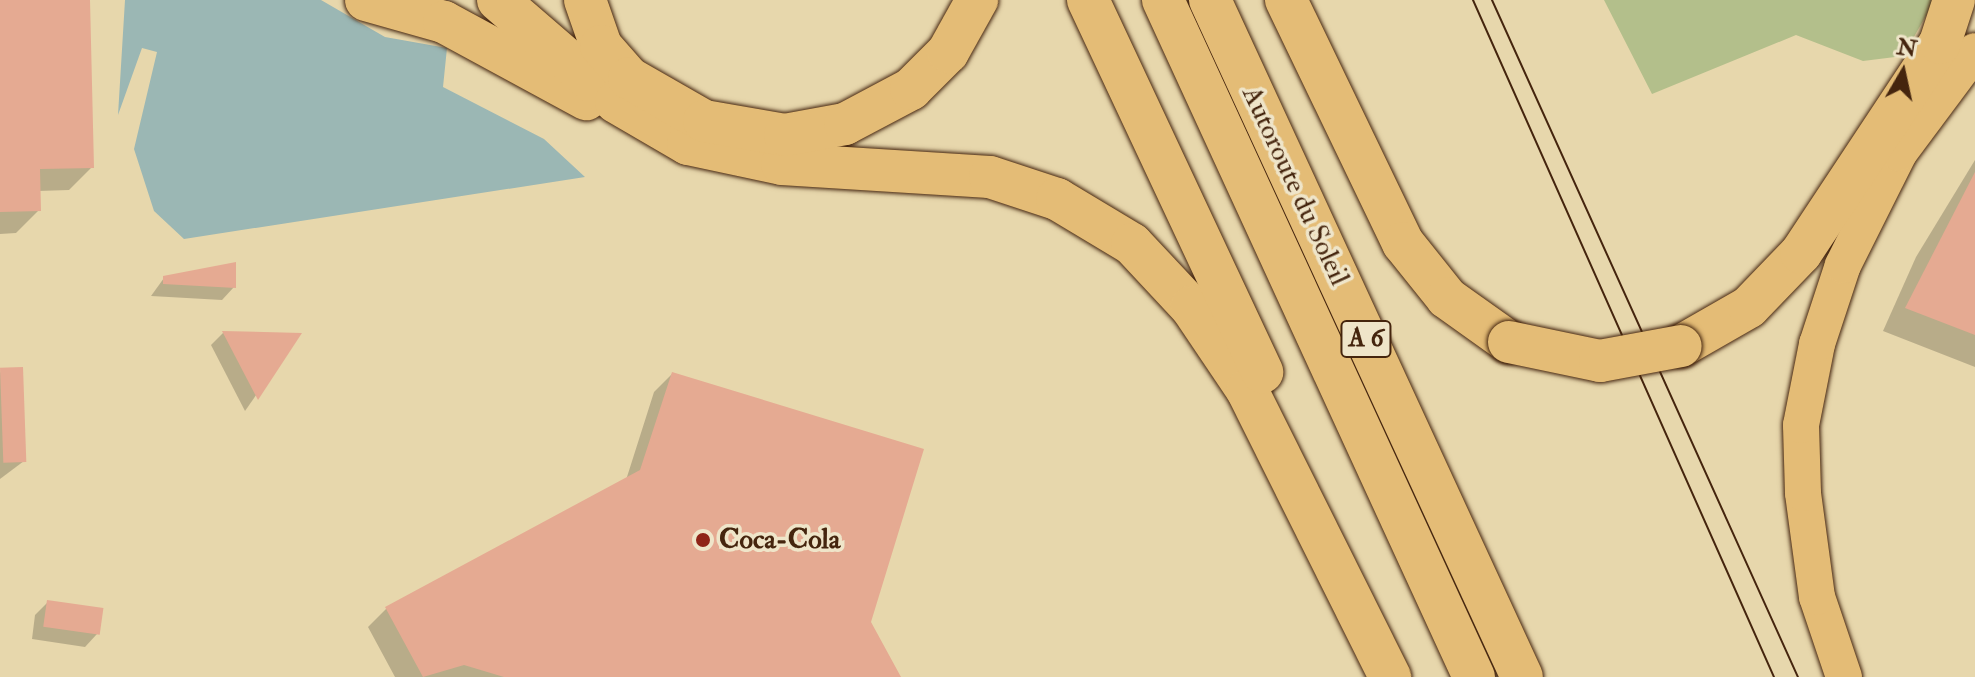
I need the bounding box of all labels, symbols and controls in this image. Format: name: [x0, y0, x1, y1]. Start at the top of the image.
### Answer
north arrow: [1863, 32, 1943, 112]
text: N: [1895, 33, 1919, 64]
street label: Autoroute du Soleil: [1234, 81, 1356, 291]
road number: A 6: [1340, 317, 1392, 361]
place label: Coca-Cola: [719, 523, 840, 557]
marker: Coca-Cola: [694, 531, 712, 549]

